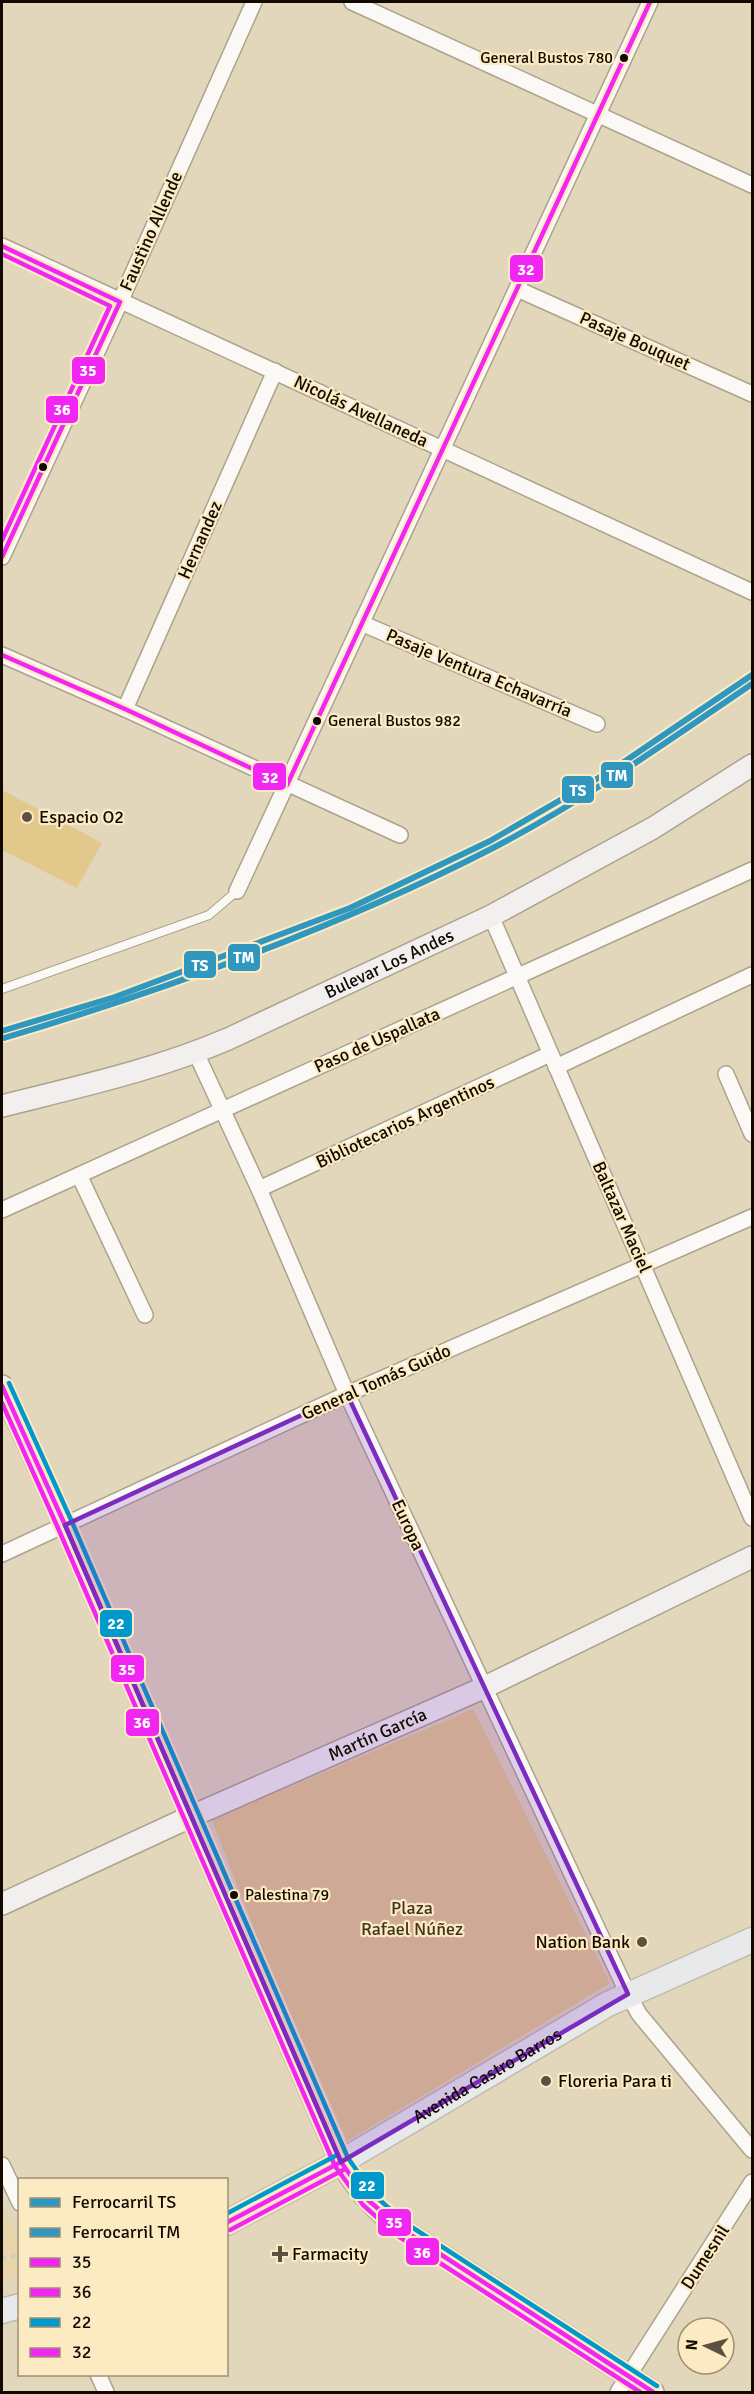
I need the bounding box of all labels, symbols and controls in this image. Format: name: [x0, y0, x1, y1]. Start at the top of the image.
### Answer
place label: General Bustos 780: [480, 48, 613, 68]
marker: General Bustos 780: [618, 52, 630, 64]
street label: Faustino Allende: [115, 168, 187, 294]
line badge: 32: [509, 254, 544, 283]
text: 32: [517, 260, 535, 280]
street label: Pasaje Bouquet: [576, 307, 694, 375]
line badge: 35: [71, 356, 106, 385]
text: 35: [79, 361, 97, 381]
street label: Nicolás Avellaneda: [290, 370, 432, 452]
line badge: 36: [45, 395, 79, 424]
text: 36: [53, 400, 71, 420]
unlabelled marker: [37, 461, 49, 473]
street label: Hernandez: [173, 498, 227, 582]
street label: Pasaje Ventura Echavarría: [383, 624, 575, 722]
place label: General Bustos 982: [328, 711, 461, 731]
marker: General Bustos 982: [311, 715, 323, 727]
line badge: TM: [600, 761, 634, 789]
line badge: 32: [252, 762, 287, 791]
text: TM: [606, 766, 628, 786]
text: 32: [261, 768, 279, 788]
line badge: TS: [561, 775, 595, 804]
text: TS: [569, 781, 587, 801]
place label: Espacio O2: [39, 806, 124, 828]
marker: Espacio O2: [20, 810, 34, 824]
street label: Bulevar Los Andes: [321, 924, 457, 1003]
line badge: TM: [227, 943, 261, 972]
text: TM: [233, 948, 255, 968]
line badge: TS: [183, 950, 217, 979]
text: TS: [191, 956, 209, 976]
street label: Paso de Uspallata: [311, 1002, 443, 1078]
street label: Bibliotecarios Argentinos: [312, 1071, 498, 1173]
street label: Baltazar Maciel: [588, 1158, 656, 1276]
street label: General Tomás Guido: [298, 1339, 454, 1425]
street label: Europa: [387, 1496, 429, 1554]
line badge: 22: [99, 1609, 133, 1638]
text: 22: [107, 1614, 125, 1634]
line badge: 35: [110, 1654, 145, 1683]
text: 35: [118, 1660, 136, 1680]
street label: Martín García: [325, 1703, 430, 1766]
line badge: 36: [125, 1708, 160, 1737]
text: 36: [133, 1713, 151, 1733]
place label: Palestina 79: [245, 1885, 329, 1905]
marker: Palestina 79: [228, 1889, 240, 1901]
park label: Plaza Rafael Núñez: [361, 1897, 463, 1940]
place label: Nation Bank: [536, 1931, 630, 1953]
marker: Nation Bank: [635, 1935, 649, 1949]
street label: Avenida Castro Barros: [409, 2023, 566, 2128]
place label: Floreria Para ti: [558, 2070, 672, 2092]
marker: Floreria Para ti: [539, 2074, 553, 2088]
line badge: 22: [350, 2171, 385, 2200]
text: 22: [358, 2176, 376, 2196]
legend: [18, 2178, 228, 2376]
text: Ferrocarril TS: [72, 2191, 176, 2213]
line badge: 35: [377, 2208, 412, 2237]
text: 35: [385, 2213, 403, 2233]
text: Ferrocarril TM: [72, 2221, 181, 2243]
street label: Dumesnil: [676, 2221, 734, 2293]
line badge: 36: [405, 2237, 440, 2266]
place label: Farmacity: [292, 2243, 369, 2265]
text: 36: [413, 2243, 431, 2263]
marker: Farmacity: [273, 2247, 287, 2261]
text: 35: [72, 2251, 91, 2273]
text: 36: [72, 2281, 91, 2303]
text: 22: [72, 2311, 91, 2333]
north arrow: [676, 2316, 736, 2376]
text: N: [682, 2338, 703, 2351]
text: 32: [72, 2341, 91, 2363]

